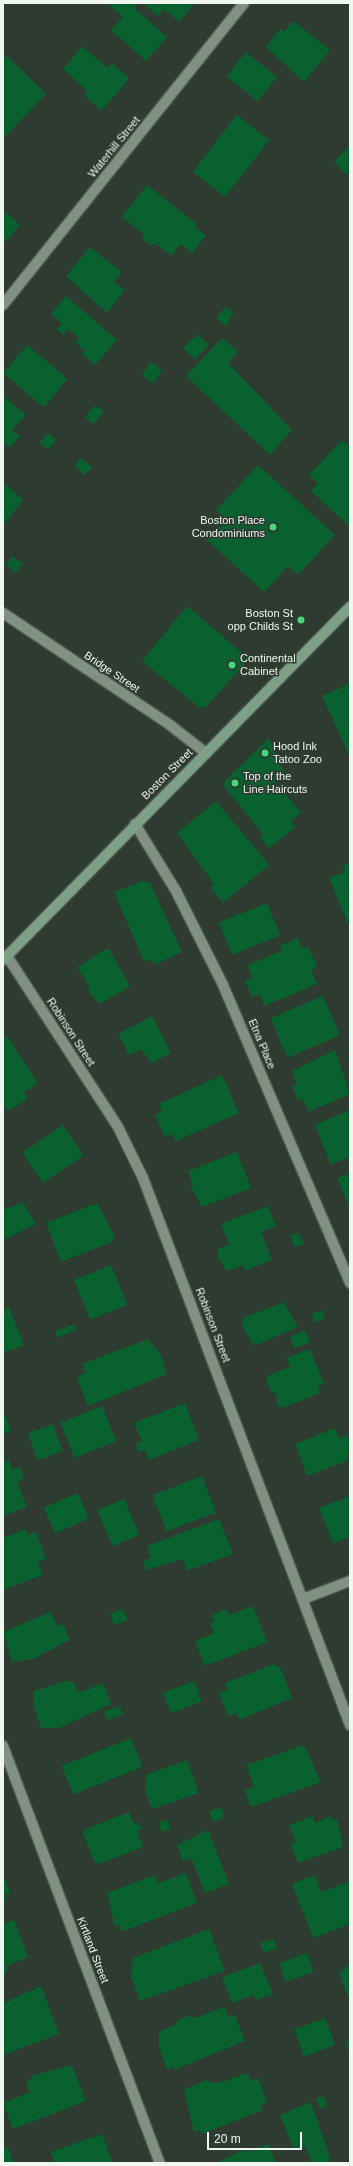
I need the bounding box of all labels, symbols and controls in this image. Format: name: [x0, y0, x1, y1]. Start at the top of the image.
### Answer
street label: Waterhill Street: [85, 114, 143, 180]
place label: Boston Place Condominiums: [192, 514, 265, 540]
marker: Boston Place Condominiums: [268, 522, 278, 532]
place label: Boston St opp Childs St: [228, 607, 293, 633]
marker: Boston St opp Childs St: [296, 615, 306, 625]
street label: Bridge Street: [82, 649, 142, 695]
place label: Continental Cabinet: [240, 652, 296, 678]
marker: Continental Cabinet: [227, 660, 237, 670]
place label: Hood Ink Tatoo Zoo: [273, 740, 322, 766]
street label: Boston Street: [139, 746, 195, 802]
marker: Hood Ink Tatoo Zoo: [260, 748, 270, 758]
place label: Top of the Line Haircuts: [243, 770, 307, 796]
marker: Top of the Line Haircuts: [230, 778, 240, 788]
street label: Robinson Street: [44, 995, 98, 1069]
street label: Etna Place: [246, 1017, 278, 1071]
street label: Robinson Street: [193, 1286, 233, 1364]
street label: Kirtland Street: [74, 1915, 112, 1985]
scale bar: [209, 2124, 304, 2150]
text: 20 m: [214, 2132, 241, 2146]

